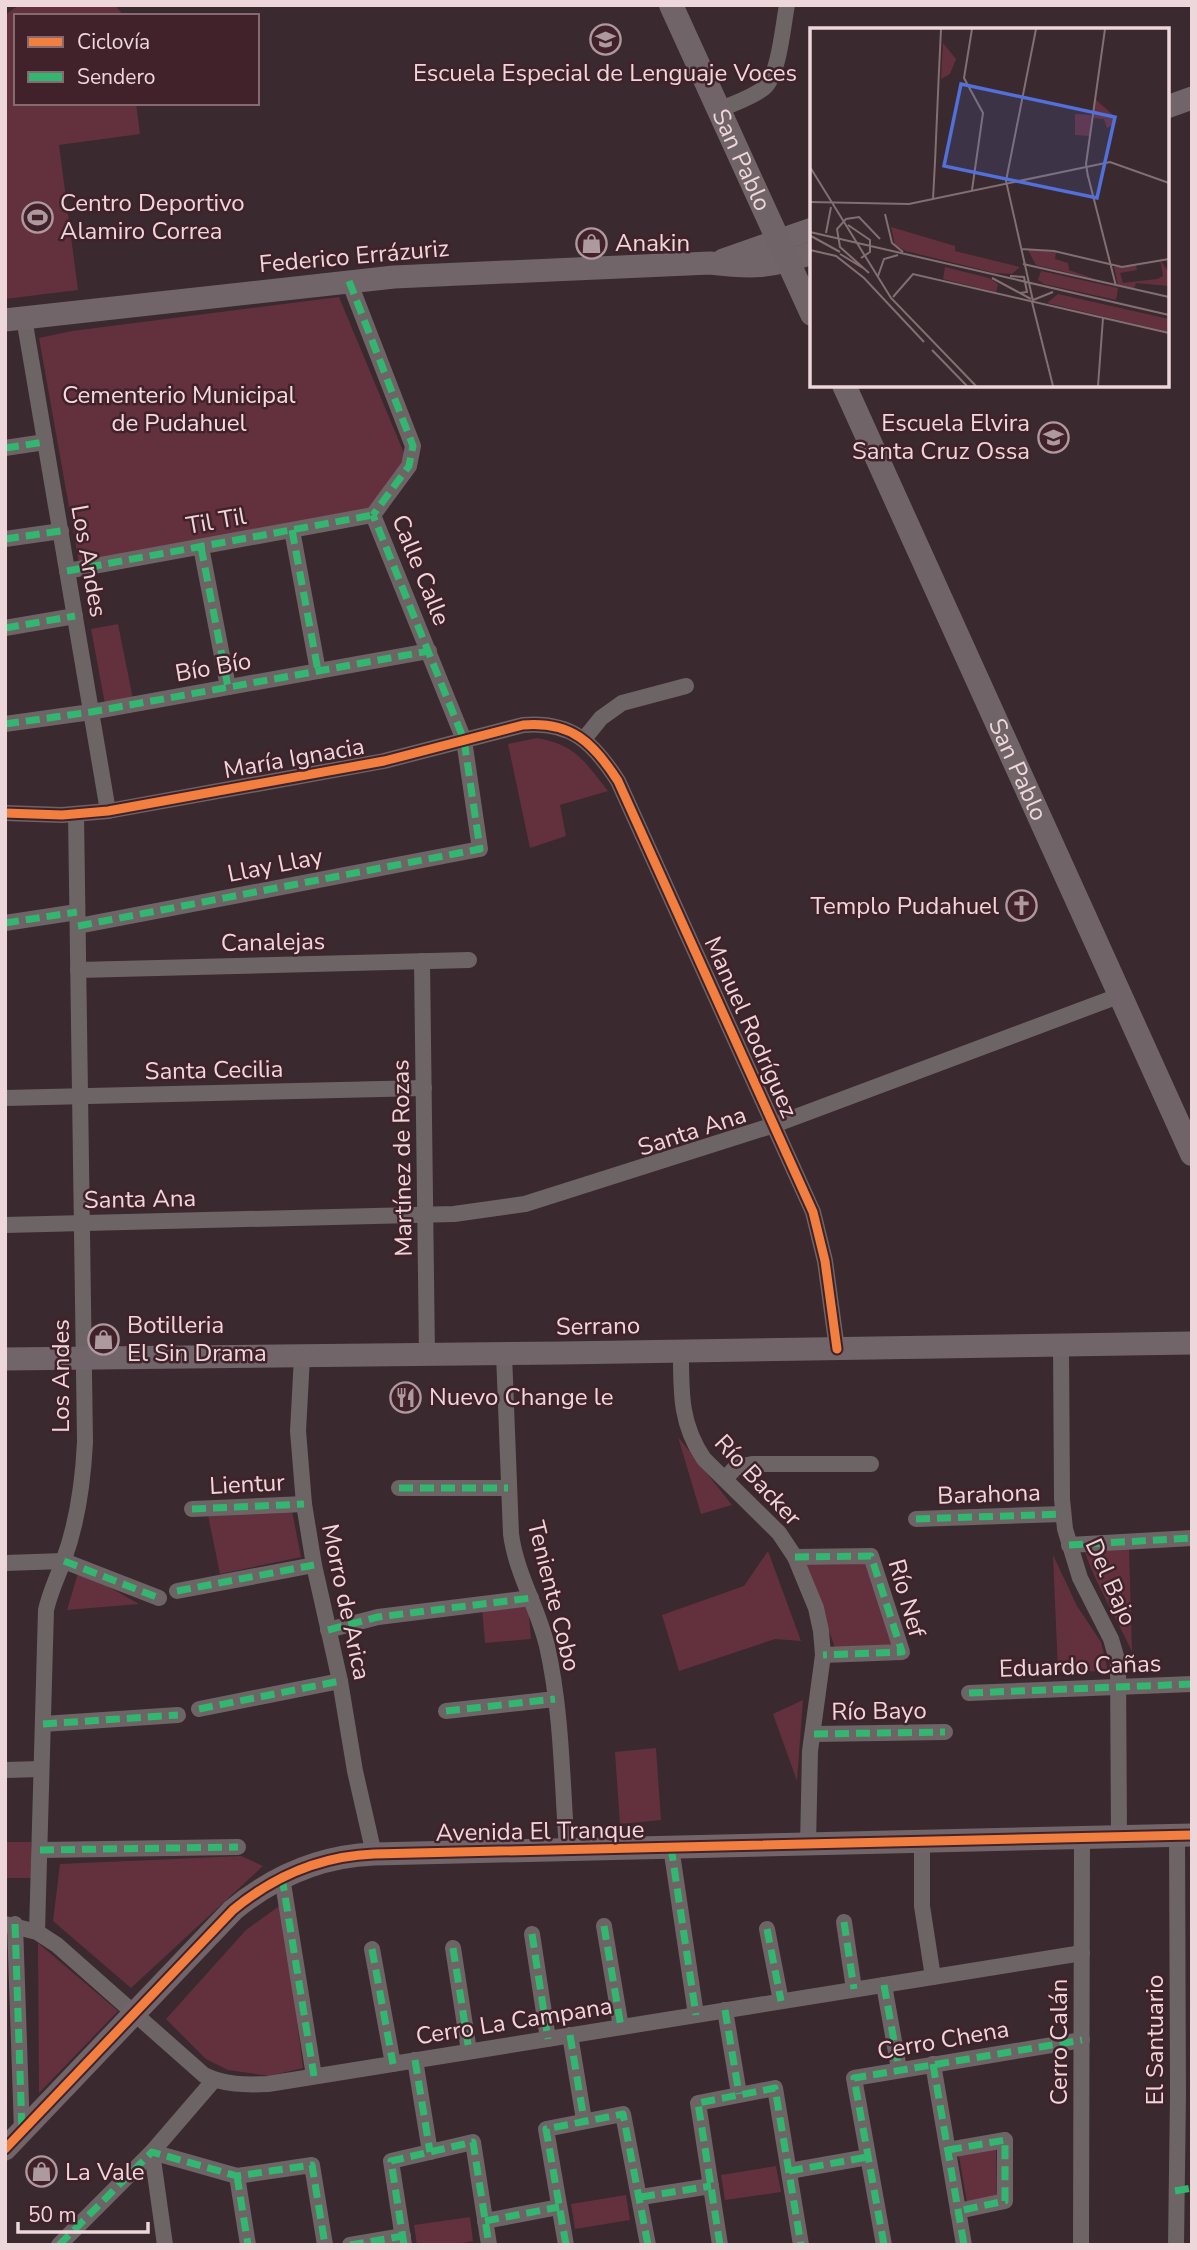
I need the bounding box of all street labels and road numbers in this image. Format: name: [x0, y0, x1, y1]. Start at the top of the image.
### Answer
street label: San Pablo: [704, 103, 779, 216]
street label: Federico Errázuriz: [258, 232, 450, 280]
street label: Til Til: [183, 500, 249, 542]
street label: Los Andes: [63, 502, 115, 620]
street label: Calle Calle: [384, 510, 458, 630]
street label: Bío Bío: [173, 645, 253, 689]
street label: San Pablo: [981, 713, 1055, 826]
street label: María Ignacia: [221, 730, 367, 786]
street label: Llay Llay: [225, 840, 326, 890]
street label: Canalejas: [220, 925, 326, 959]
street label: Manuel Rodríguez: [697, 931, 805, 1123]
street label: Santa Cecilia: [144, 1053, 284, 1087]
street label: Martínez de Rozas: [384, 1059, 420, 1257]
street label: Santa Ana: [634, 1098, 750, 1164]
street label: Santa Ana: [84, 1182, 196, 1216]
street label: Serrano: [556, 1309, 640, 1343]
street label: Los Andes: [45, 1319, 77, 1433]
street label: Río Backer: [707, 1427, 809, 1533]
street label: Lientur: [208, 1466, 286, 1502]
street label: Barahona: [937, 1476, 1041, 1512]
street label: Teniente Cobo: [520, 1517, 588, 1675]
street label: Morro de Arica: [314, 1521, 378, 1683]
street label: Del Bajo: [1078, 1534, 1144, 1630]
street label: Río Nef: [881, 1555, 934, 1642]
street label: Eduardo Cañas: [998, 1647, 1162, 1685]
street label: Río Bayo: [831, 1694, 927, 1728]
street label: Avenida El Tranque: [435, 1813, 645, 1849]
street label: El Santuario: [1139, 1975, 1171, 2105]
street label: Cerro Calán: [1043, 1979, 1075, 2105]
street label: Cerro La Campana: [413, 1990, 615, 2052]
street label: Cerro Chena: [874, 2013, 1012, 2067]

